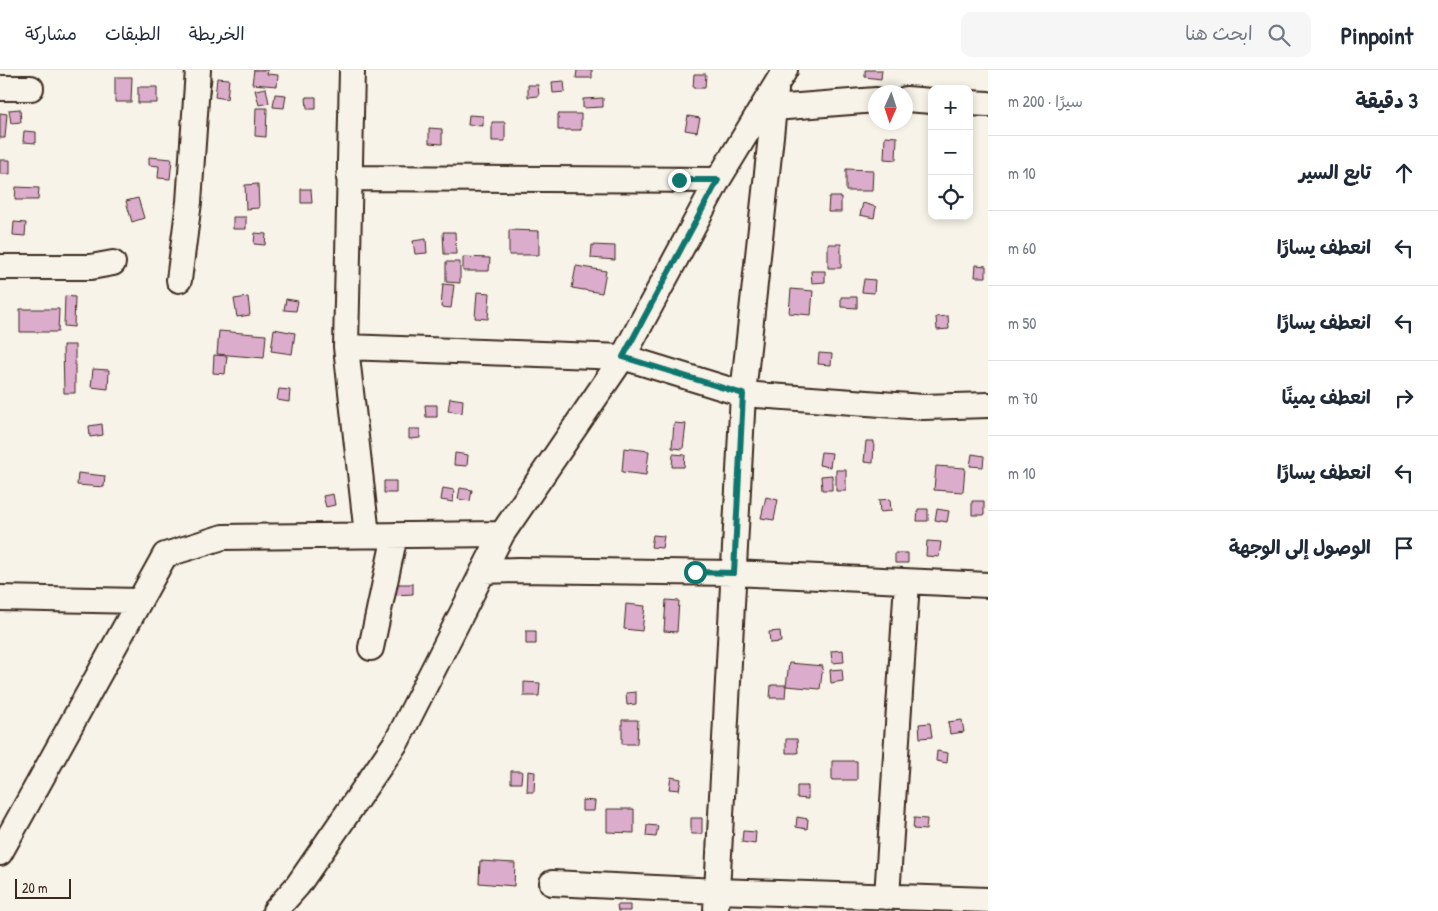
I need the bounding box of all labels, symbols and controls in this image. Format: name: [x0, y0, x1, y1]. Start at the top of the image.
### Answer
search box: [961, 12, 1311, 57]
text: Pinpoint: [1341, 19, 1413, 51]
text: ابحث هنا: [1185, 20, 1253, 46]
text: مشاركة: [25, 21, 77, 46]
text: الطبقات: [105, 21, 161, 46]
text: الخريطة: [189, 21, 245, 46]
icon: search: [1265, 21, 1293, 49]
north arrow: [868, 85, 913, 130]
map controls: [928, 85, 973, 220]
button: +: [928, 85, 973, 130]
text: 3 دقيقة: [1355, 86, 1418, 115]
text: سيرًا · 200 m: [1008, 90, 1083, 112]
button: −: [928, 130, 973, 175]
text: تابع السير: [1299, 159, 1371, 185]
icon: ahead: [1390, 159, 1418, 187]
text: 10 m: [1008, 162, 1036, 184]
route end: [668, 169, 691, 192]
button: locate: [928, 175, 973, 220]
text: انعطف يسارًا: [1277, 234, 1371, 260]
icon: left: [1390, 234, 1418, 262]
text: 60 m: [1008, 237, 1036, 259]
text: انعطف يسارًا: [1277, 309, 1371, 335]
icon: left: [1390, 309, 1418, 337]
text: 50 m: [1008, 312, 1037, 334]
text: انعطف يمينًا: [1282, 384, 1371, 410]
icon: right: [1390, 384, 1418, 412]
text: 70 m: [1008, 387, 1038, 409]
text: انعطف يسارًا: [1277, 459, 1371, 485]
icon: left: [1390, 459, 1418, 487]
text: 10 m: [1008, 462, 1036, 484]
text: الوصول إلى الوجهة: [1229, 534, 1371, 560]
icon: arrive: [1390, 534, 1418, 562]
route start: [684, 561, 707, 584]
scale bar: [15, 876, 71, 899]
text: 20 m: [22, 878, 48, 897]

